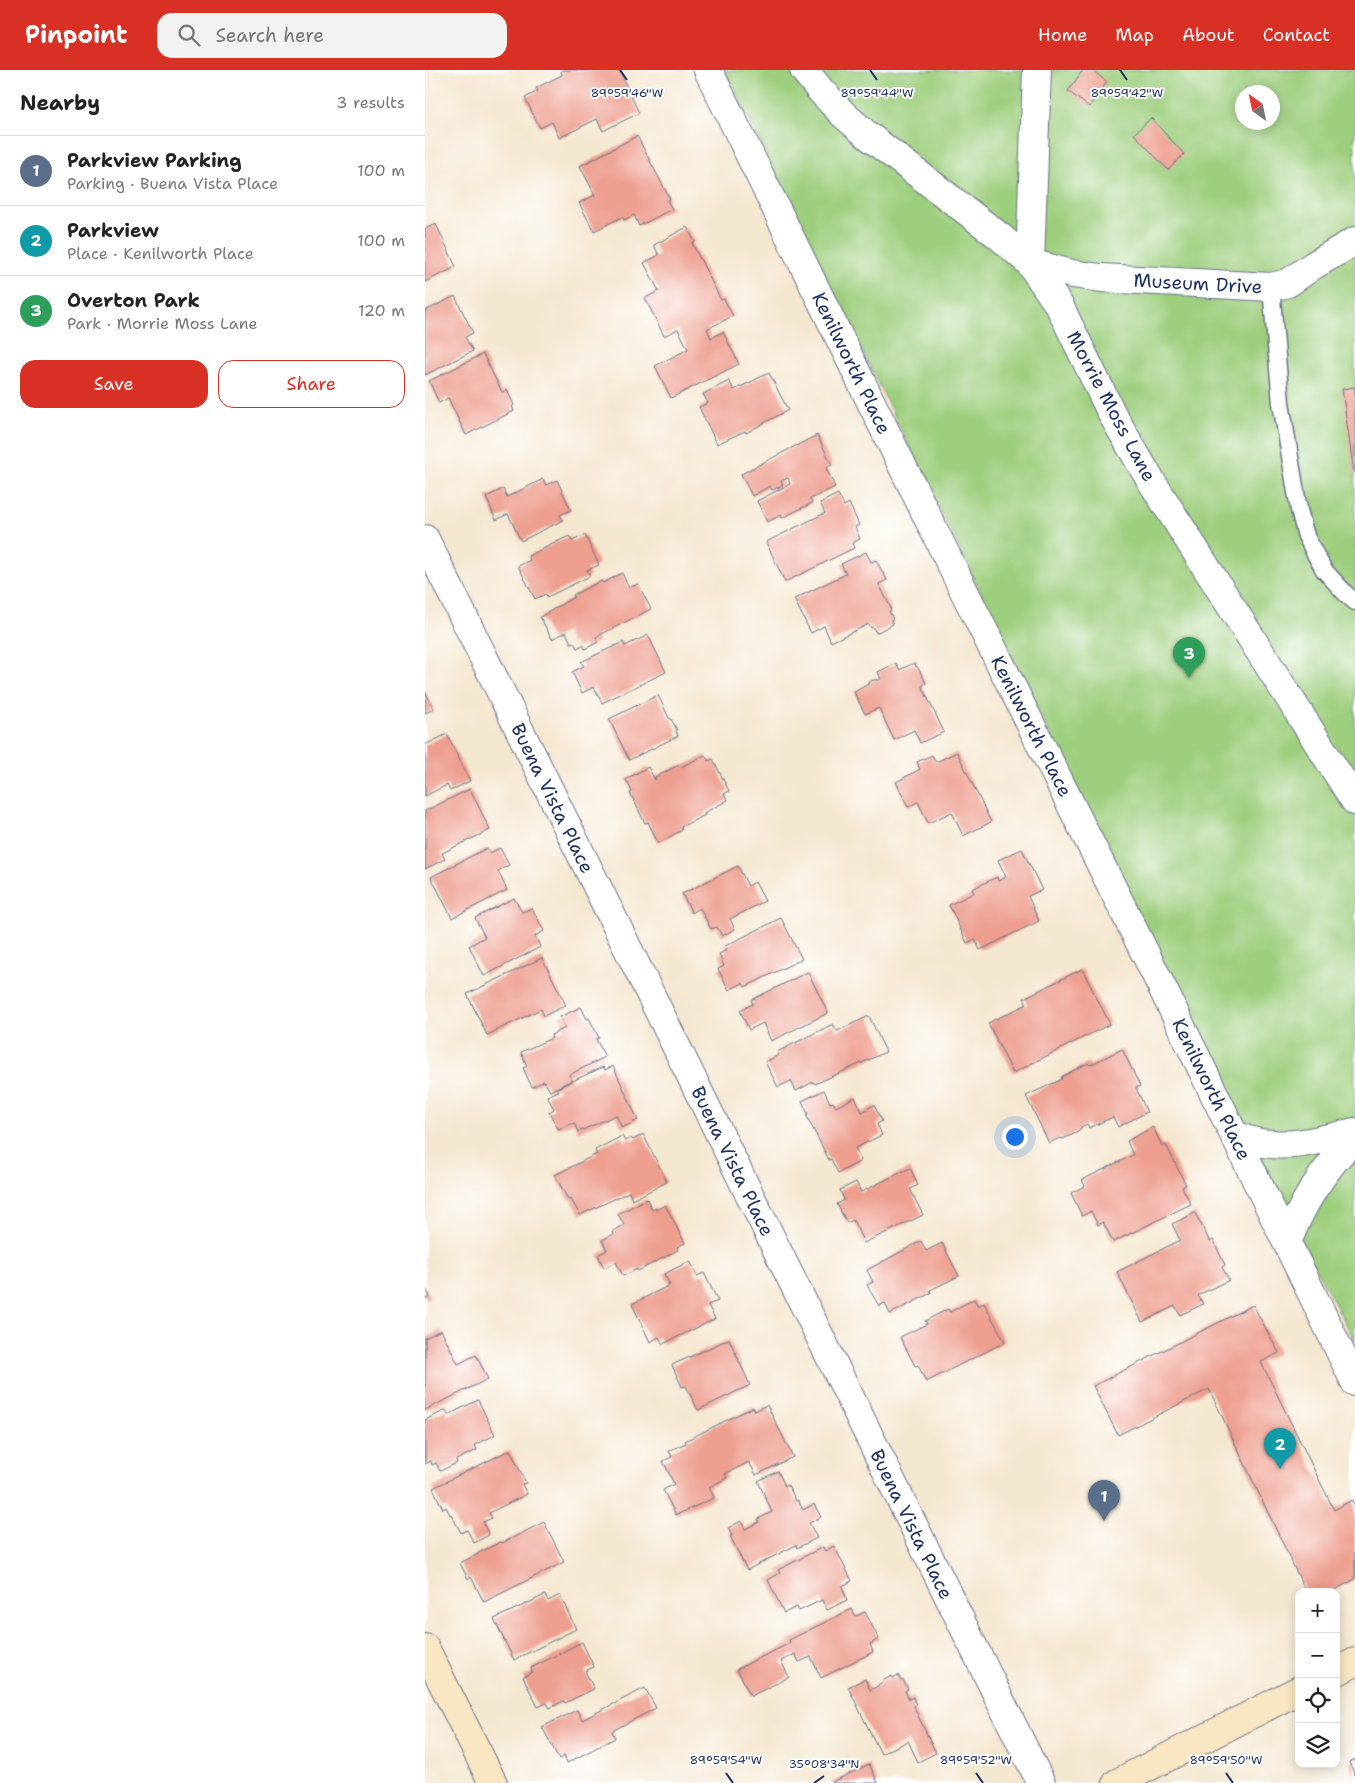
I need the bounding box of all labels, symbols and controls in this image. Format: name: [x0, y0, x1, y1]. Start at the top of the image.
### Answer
search box: [157, 13, 507, 58]
text: Pinpoint: [25, 19, 127, 51]
icon: search: [175, 21, 203, 49]
text: Search here: [215, 23, 324, 48]
text: Home: [1038, 23, 1087, 47]
text: Map: [1115, 23, 1154, 47]
text: About: [1182, 23, 1235, 47]
text: Contact: [1263, 23, 1330, 47]
text: 89°59'46"W: [591, 85, 663, 101]
text: 89°59'44"W: [841, 85, 913, 101]
text: 89°59'42"W: [1091, 85, 1163, 101]
north arrow: [1235, 85, 1280, 130]
text: Nearby: [20, 89, 100, 117]
text: 3 results: [336, 92, 405, 113]
text: Parkview Parking: [67, 148, 241, 173]
text: 1: [32, 160, 40, 181]
text: 100 m: [357, 160, 405, 181]
text: Parking · Buena Vista Place: [67, 173, 278, 194]
text: Parkview: [67, 218, 159, 243]
text: 2: [30, 230, 42, 251]
text: 100 m: [357, 230, 405, 251]
text: Place · Kenilworth Place: [67, 243, 254, 264]
street label: Museum Drive: [1133, 268, 1263, 299]
text: Overton Park: [67, 288, 200, 313]
street label: Kenilworth Place: [806, 288, 897, 438]
text: 3: [30, 300, 42, 321]
text: 120 m: [358, 300, 405, 321]
text: Park · Morrie Moss Lane: [67, 313, 257, 334]
street label: Morrie Moss Lane: [1061, 327, 1162, 486]
button: Save: [20, 360, 208, 408]
button: Share: [218, 360, 405, 408]
pin: 3: [1173, 637, 1205, 678]
street label: Kenilworth Place: [985, 651, 1078, 801]
street label: Buena Vista Place: [505, 719, 600, 877]
street label: Kenilworth Place: [1166, 1014, 1257, 1164]
street label: Buena Vista Place: [685, 1082, 780, 1240]
your location: [1002, 1124, 1028, 1150]
pin: 2: [1264, 1428, 1296, 1469]
street label: Buena Vista Place: [864, 1445, 959, 1603]
pin: 1: [1088, 1480, 1120, 1521]
map controls: [1295, 1588, 1340, 1768]
button: +: [1295, 1588, 1340, 1633]
button: −: [1295, 1633, 1340, 1678]
button: locate: [1295, 1678, 1340, 1723]
button: layers: [1295, 1723, 1340, 1768]
text: 89°59'54"W: [690, 1752, 762, 1768]
text: 89°59'52"W: [940, 1752, 1012, 1768]
text: 89°59'50"W: [1190, 1752, 1262, 1768]
text: 35°08'34"N: [789, 1756, 859, 1772]

